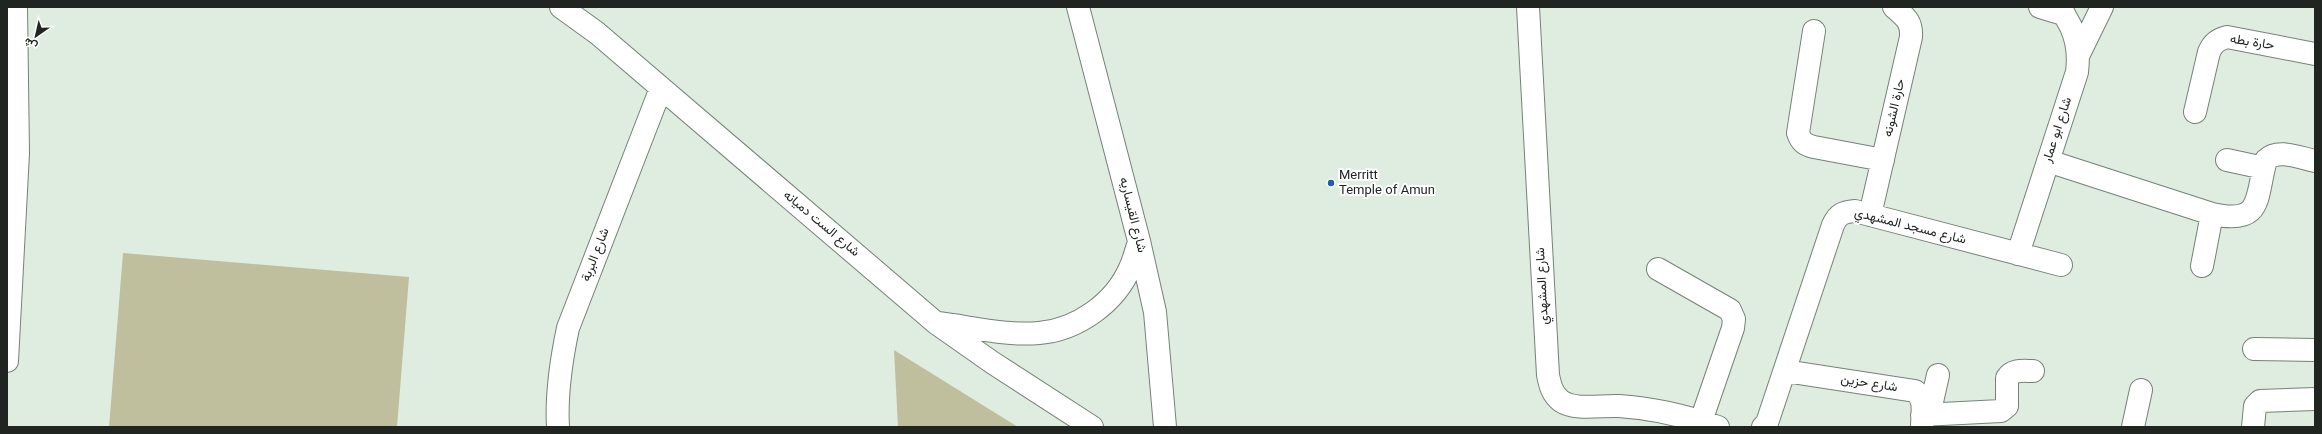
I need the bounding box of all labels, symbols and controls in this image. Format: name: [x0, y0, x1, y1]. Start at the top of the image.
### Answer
north arrow: [16, 16, 56, 56]
street label: حارة بطه: [2228, 30, 2276, 56]
text: ش: [21, 32, 41, 54]
street label: حارة الشونه: [1879, 77, 1911, 139]
street label: شارع ابو عمار: [2038, 95, 2078, 166]
place label: Merritt Temple of Amun: [1339, 166, 1435, 201]
street label: شارع القيساريه: [1113, 175, 1151, 255]
marker: Merritt Temple of Amun: [1326, 178, 1336, 188]
street label: شارع الست دميانه: [778, 186, 864, 262]
street label: شارع مسجد المشهدي: [1852, 203, 1968, 251]
street label: شارع البربة: [577, 225, 615, 285]
street label: شارع المشهدي: [1531, 247, 1555, 325]
street label: شارع حزين: [1839, 370, 1899, 398]

